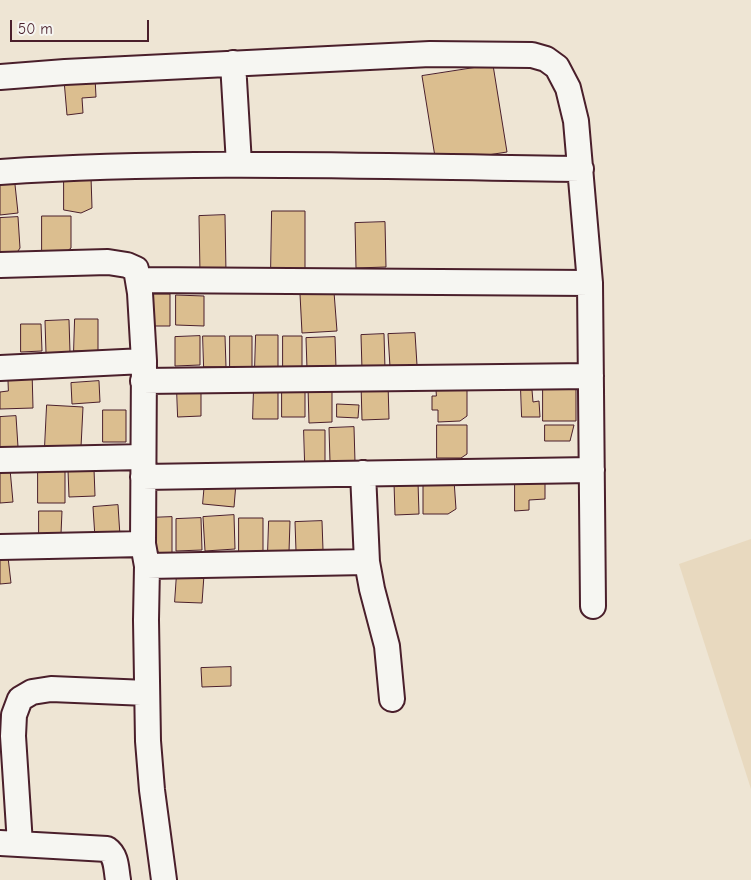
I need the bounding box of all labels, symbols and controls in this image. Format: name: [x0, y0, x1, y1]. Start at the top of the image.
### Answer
scale bar: [12, 10, 151, 42]
text: 50 m: [18, 20, 53, 38]

